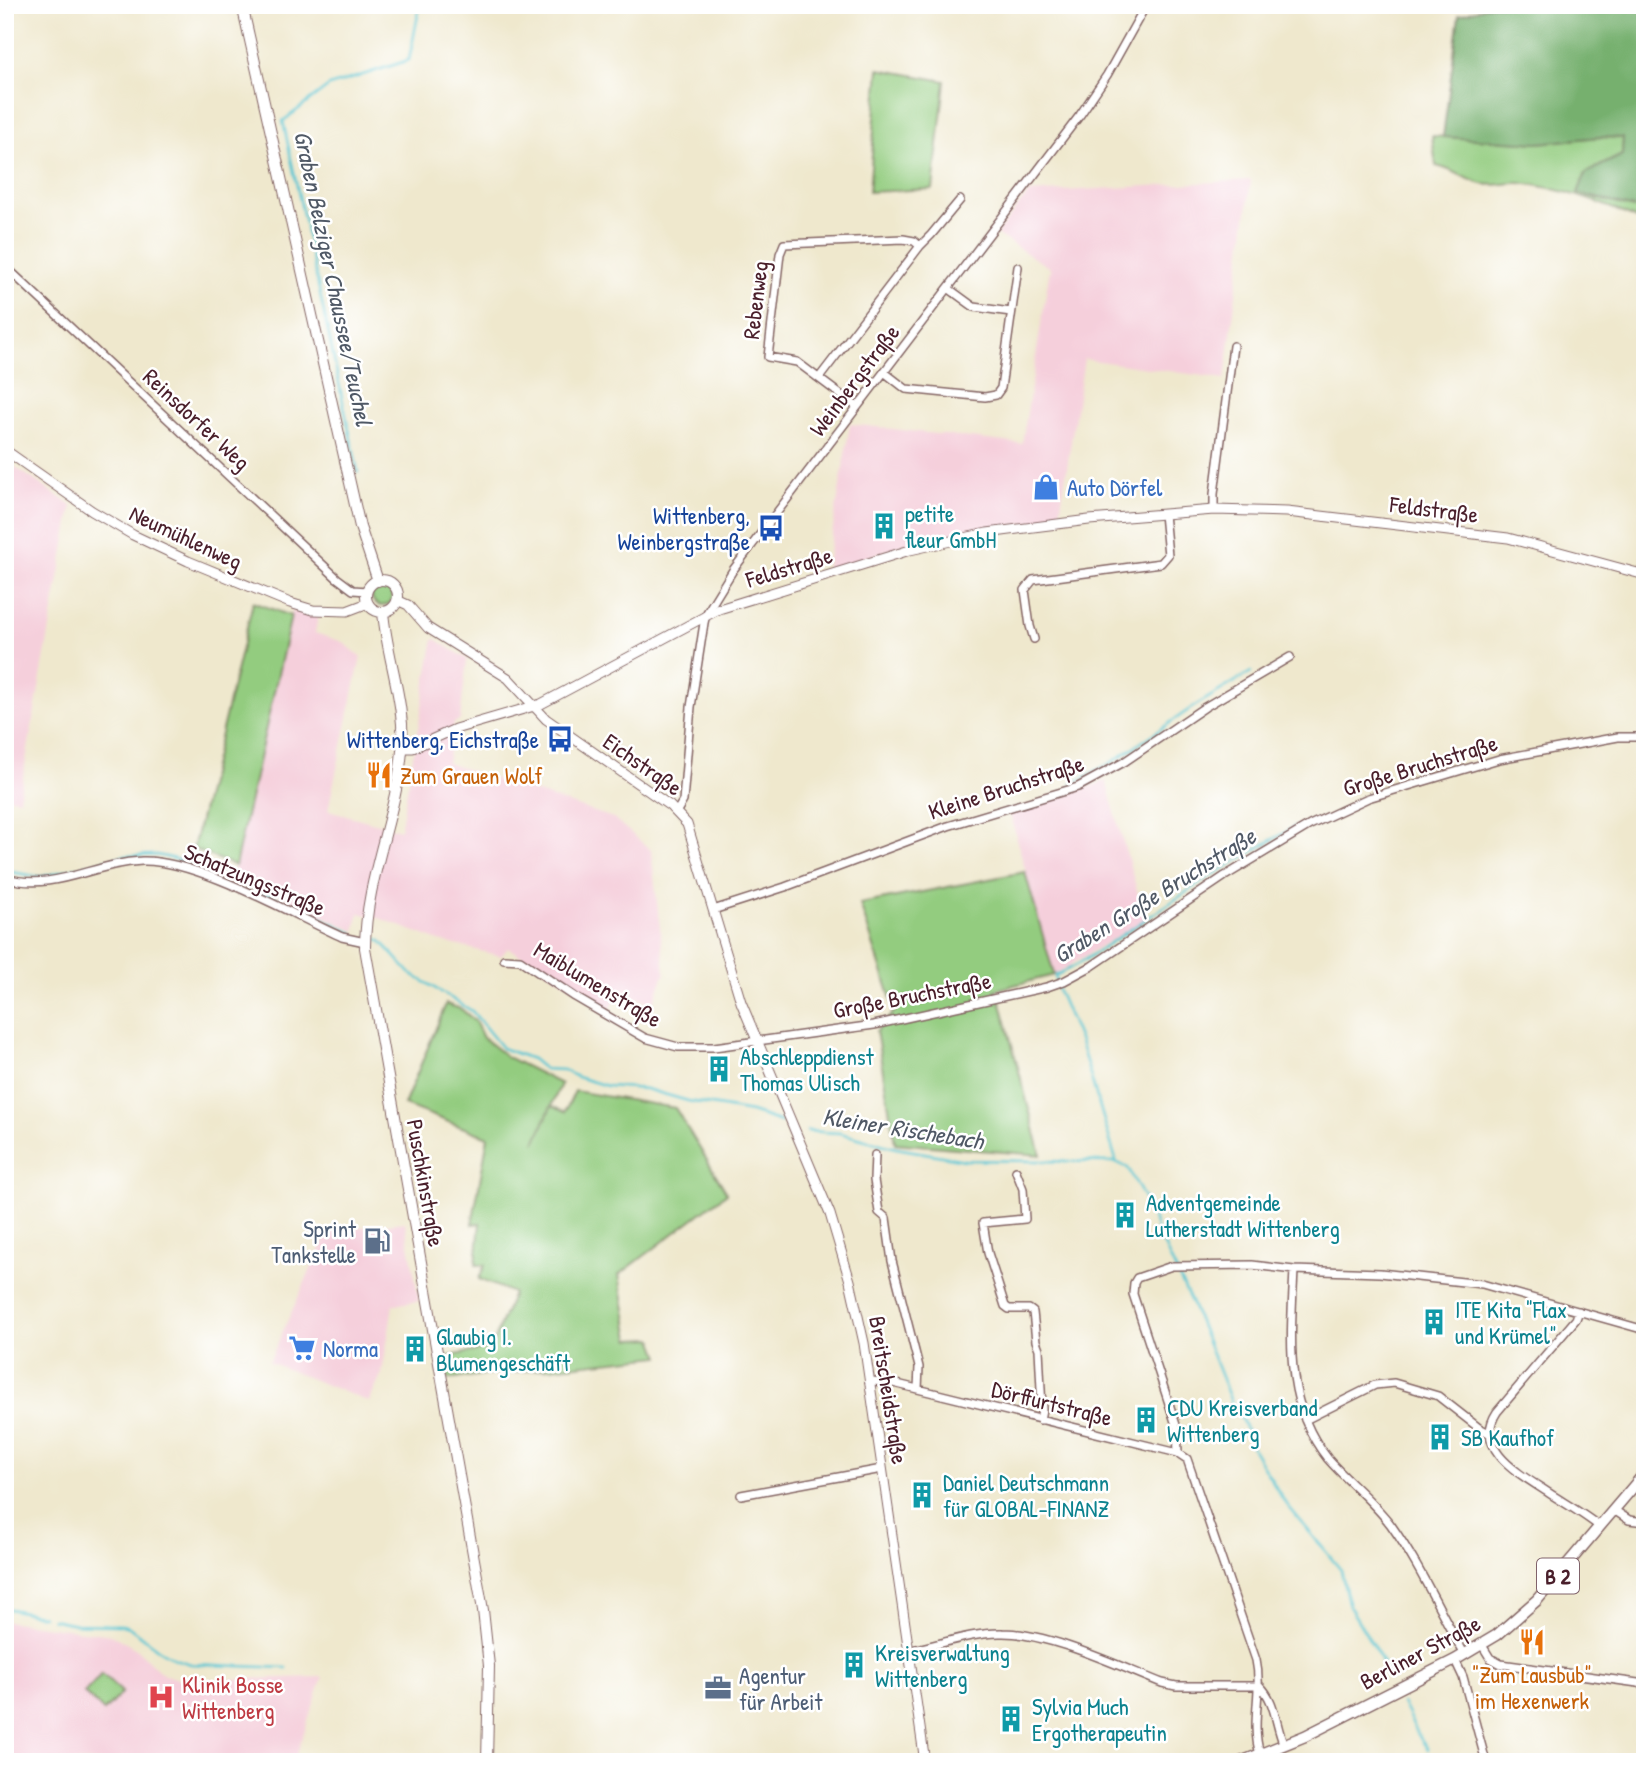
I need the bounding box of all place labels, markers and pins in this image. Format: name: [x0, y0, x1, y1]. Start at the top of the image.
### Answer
shop icon: Auto Dörfel: [1031, 472, 1061, 502]
place label: Auto Dörfel: [1067, 472, 1163, 503]
place label: petite fleur GmbH: [905, 498, 996, 555]
place label: Wittenberg, Weinbergstraße: [617, 500, 750, 557]
building icon: petite fleur GmbH: [869, 511, 899, 541]
bus stop icon: Wittenberg, Weinbergstraße: [756, 513, 786, 543]
place label: Wittenberg, Eichstraße: [347, 724, 539, 755]
bus stop icon: Wittenberg, Eichstraße: [545, 724, 575, 754]
restaurant icon: Zum Grauen Wolf: [364, 760, 394, 790]
place label: Zum Grauen Wolf: [400, 760, 543, 791]
place label: Abschleppdienst Thomas Ulisch: [740, 1041, 875, 1098]
building icon: Abschleppdienst Thomas Ulisch: [704, 1054, 734, 1084]
place label: Adventgemeinde Lutherstadt Wittenberg: [1146, 1187, 1340, 1244]
building icon: Adventgemeinde Lutherstadt Wittenberg: [1110, 1200, 1140, 1230]
place label: Sprint Tankstelle: [271, 1213, 357, 1270]
fuel station icon: Sprint Tankstelle: [362, 1226, 392, 1256]
place label: ITE Kita "Flax und Krümel": [1455, 1294, 1567, 1351]
building icon: ITE Kita "Flax und Krümel": [1419, 1307, 1449, 1337]
place label: Glaubig I. Blumengeschäft: [436, 1321, 571, 1378]
supermarket icon: Norma: [287, 1333, 317, 1363]
place label: Norma: [323, 1333, 378, 1364]
building icon: Glaubig I. Blumengeschäft: [400, 1334, 430, 1364]
place label: CDU Kreisverband Wittenberg: [1167, 1392, 1318, 1449]
building icon: CDU Kreisverband Wittenberg: [1131, 1405, 1161, 1435]
building icon: SB Kaufhof: [1425, 1422, 1455, 1452]
place label: SB Kaufhof: [1461, 1422, 1555, 1453]
place label: Daniel Deutschmann für GLOBAL-FINANZ: [943, 1467, 1109, 1524]
building icon: Daniel Deutschmann für GLOBAL-FINANZ: [907, 1480, 937, 1510]
restaurant icon: "Zum Lausbub" im Hexenwerk: [1517, 1627, 1547, 1657]
place label: Kreisverwaltung Wittenberg: [875, 1637, 1010, 1694]
building icon: Kreisverwaltung Wittenberg: [839, 1650, 869, 1680]
place label: "Zum Lausbub" im Hexenwerk: [1472, 1659, 1592, 1716]
place label: Agentur für Arbeit: [739, 1660, 823, 1717]
place label: Klinik Bosse Wittenberg: [182, 1669, 283, 1726]
office icon: Agentur für Arbeit: [703, 1673, 733, 1703]
hospital icon: Klinik Bosse Wittenberg: [146, 1682, 176, 1712]
place label: Sylvia Much Ergotherapeutin: [1032, 1691, 1167, 1748]
building icon: Sylvia Much Ergotherapeutin: [996, 1704, 1026, 1734]

